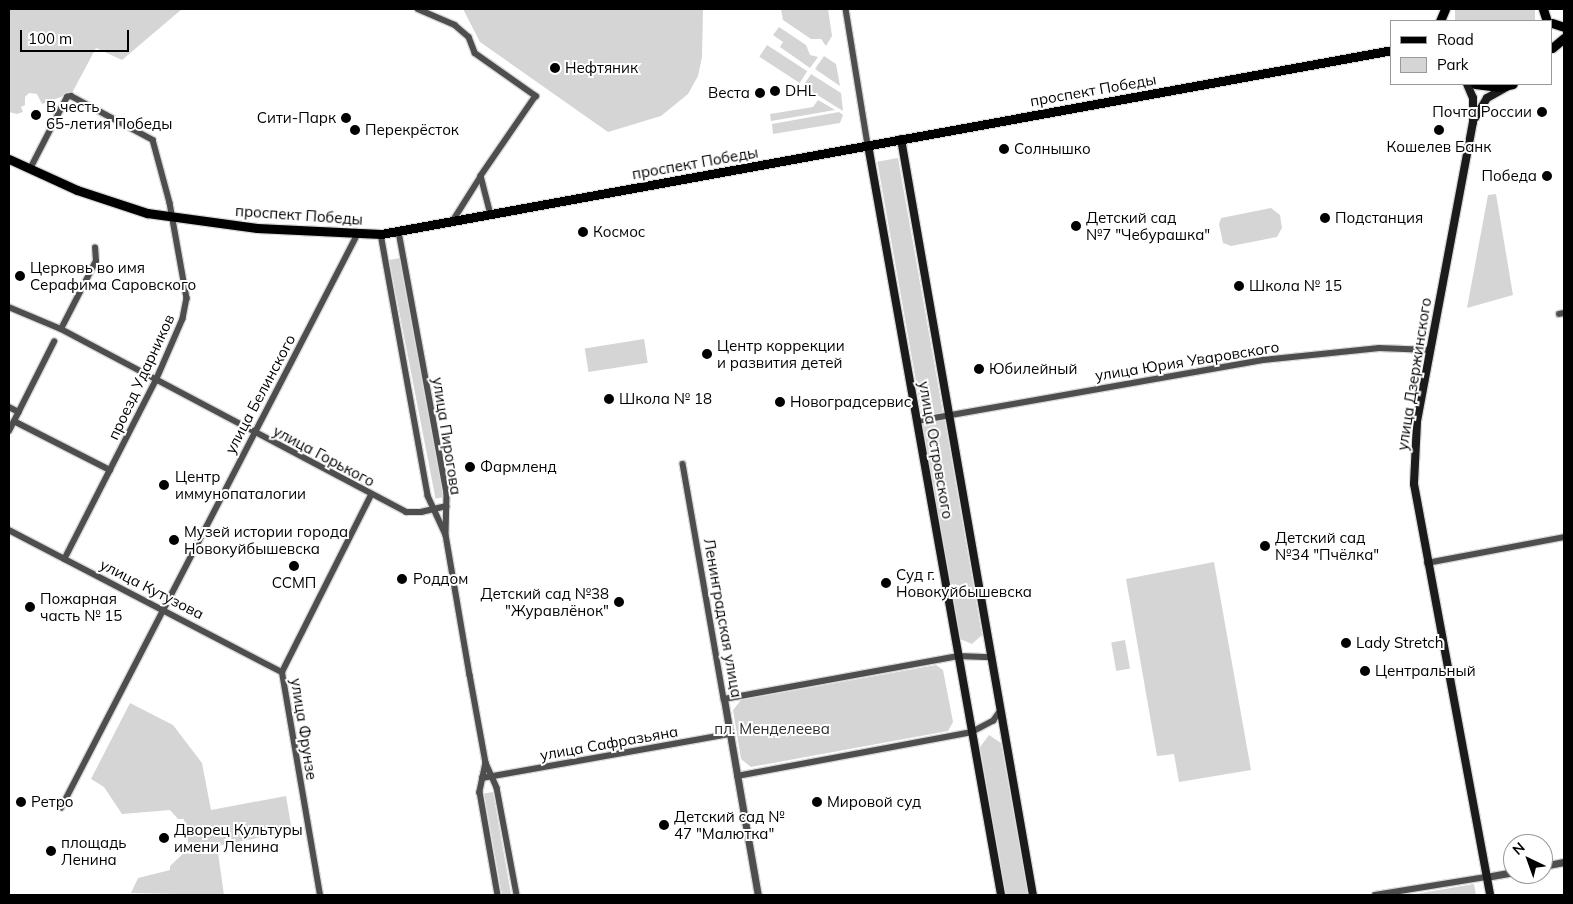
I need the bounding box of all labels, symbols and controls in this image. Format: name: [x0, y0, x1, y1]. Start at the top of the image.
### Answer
scale bar: [22, 20, 131, 52]
legend: [1390, 20, 1553, 85]
text: 100 m: [28, 29, 72, 48]
text: Road: [1437, 30, 1474, 49]
text: Park: [1437, 55, 1469, 74]
place label: Нефтяник: [565, 59, 638, 77]
marker: Нефтяник: [549, 62, 561, 74]
street label: проспект Победы: [1028, 70, 1158, 110]
place label: DHL: [785, 82, 816, 100]
place label: Веста: [708, 84, 750, 102]
marker: DHL: [769, 85, 781, 97]
marker: Веста: [754, 87, 766, 99]
place label: В честь 65-летия Победы: [46, 97, 172, 132]
place label: Почта России: [1432, 103, 1532, 121]
marker: Почта России: [1536, 106, 1548, 118]
marker: В честь 65-летия Победы: [30, 109, 42, 121]
place label: Сити-Парк: [257, 109, 336, 127]
marker: Сити-Парк: [340, 112, 352, 124]
place label: Перекрёсток: [365, 121, 459, 139]
marker: Перекрёсток: [349, 124, 361, 136]
marker: Кошелев Банк: [1433, 124, 1445, 136]
place label: Кошелев Банк: [1387, 138, 1491, 156]
place label: Солнышко: [1014, 140, 1091, 158]
street label: проспект Победы: [630, 143, 760, 183]
marker: Солнышко: [998, 143, 1010, 155]
place label: Победа: [1482, 167, 1537, 185]
marker: Победа: [1541, 170, 1553, 182]
street label: проспект Победы: [235, 202, 363, 228]
place label: Детский сад №7 "Чебурашка": [1086, 208, 1210, 243]
place label: Подстанция: [1335, 209, 1423, 227]
marker: Подстанция: [1319, 212, 1331, 224]
marker: Детский сад №7 "Чебурашка": [1070, 220, 1082, 232]
place label: Космос: [593, 223, 645, 241]
marker: Космос: [577, 226, 589, 238]
place label: Церковь во имя Серафима Саровского: [30, 258, 196, 293]
marker: Церковь во имя Серафима Саровского: [14, 270, 26, 282]
place label: Школа № 15: [1249, 277, 1342, 295]
marker: Школа № 15: [1233, 280, 1245, 292]
street label: улица Дзержинского: [1393, 296, 1435, 452]
street label: проезд Ударников: [104, 311, 178, 443]
street label: улица Белинского: [221, 331, 299, 457]
place label: Центр коррекции и развития детей: [717, 336, 845, 371]
street label: улица Юрия Уваровского: [1094, 338, 1280, 384]
marker: Центр коррекции и развития детей: [701, 348, 713, 360]
place label: Юбилейный: [989, 360, 1077, 378]
marker: Юбилейный: [973, 363, 985, 375]
street label: улица Пирогова: [429, 376, 465, 496]
street label: улица Островского: [915, 380, 957, 520]
place label: Школа № 18: [619, 390, 712, 408]
marker: Школа № 18: [603, 393, 615, 405]
place label: Новоградсервис: [790, 393, 911, 411]
marker: Новоградсервис: [774, 396, 786, 408]
street label: улица Горького: [270, 422, 378, 490]
place label: Фармленд: [480, 458, 557, 476]
marker: Фармленд: [464, 461, 476, 473]
place label: Центр иммунопаталогии: [175, 467, 306, 502]
marker: Центр иммунопаталогии: [157, 478, 171, 492]
place label: Музей истории города Новокуйбышевска: [184, 522, 348, 557]
place label: Детский сад №34 "Пчёлка": [1275, 528, 1379, 563]
marker: Музей истории города Новокуйбышевска: [168, 534, 180, 546]
street label: Ленинградская улица: [700, 537, 746, 699]
marker: Детский сад №34 "Пчёлка": [1259, 540, 1271, 552]
street label: улица Кутузова: [97, 555, 207, 623]
marker: ССМП: [288, 560, 300, 572]
place label: Суд г. Новокуйбышевска: [896, 565, 1032, 600]
place label: Роддом: [413, 570, 468, 588]
marker: Роддом: [395, 572, 409, 586]
place label: ССМП: [272, 574, 316, 592]
marker: Суд г. Новокуйбышевска: [880, 577, 892, 589]
place label: Детский сад №38 "Журавлёнок": [480, 584, 609, 619]
place label: Пожарная часть № 15: [40, 589, 122, 624]
marker: Детский сад №38 "Журавлёнок": [613, 596, 625, 608]
marker: Пожарная часть № 15: [24, 601, 36, 613]
place label: Lady Stretch: [1356, 634, 1444, 652]
marker: Lady Stretch: [1340, 637, 1352, 649]
place label: Центральный: [1375, 662, 1476, 680]
marker: Центральный: [1359, 665, 1371, 677]
street label: улица Фрунзе: [287, 677, 321, 781]
park label: пл. Менделеева: [714, 720, 830, 738]
street label: улица Сафразьяна: [539, 722, 679, 764]
place label: Ретро: [31, 793, 74, 811]
place label: Мировой суд: [827, 793, 921, 811]
marker: Ретро: [15, 796, 27, 808]
marker: Мировой суд: [811, 796, 823, 808]
place label: Детский сад № 47 "Малютка": [674, 807, 785, 842]
marker: Детский сад № 47 "Малютка": [658, 819, 670, 831]
place label: Дворец Культуры имени Ленина: [174, 820, 303, 855]
marker: Дворец Культуры имени Ленина: [158, 832, 170, 844]
place label: площадь Ленина: [61, 833, 127, 868]
north arrow: [1503, 834, 1553, 884]
text: N: [1509, 838, 1529, 859]
marker: площадь Ленина: [45, 845, 57, 857]

